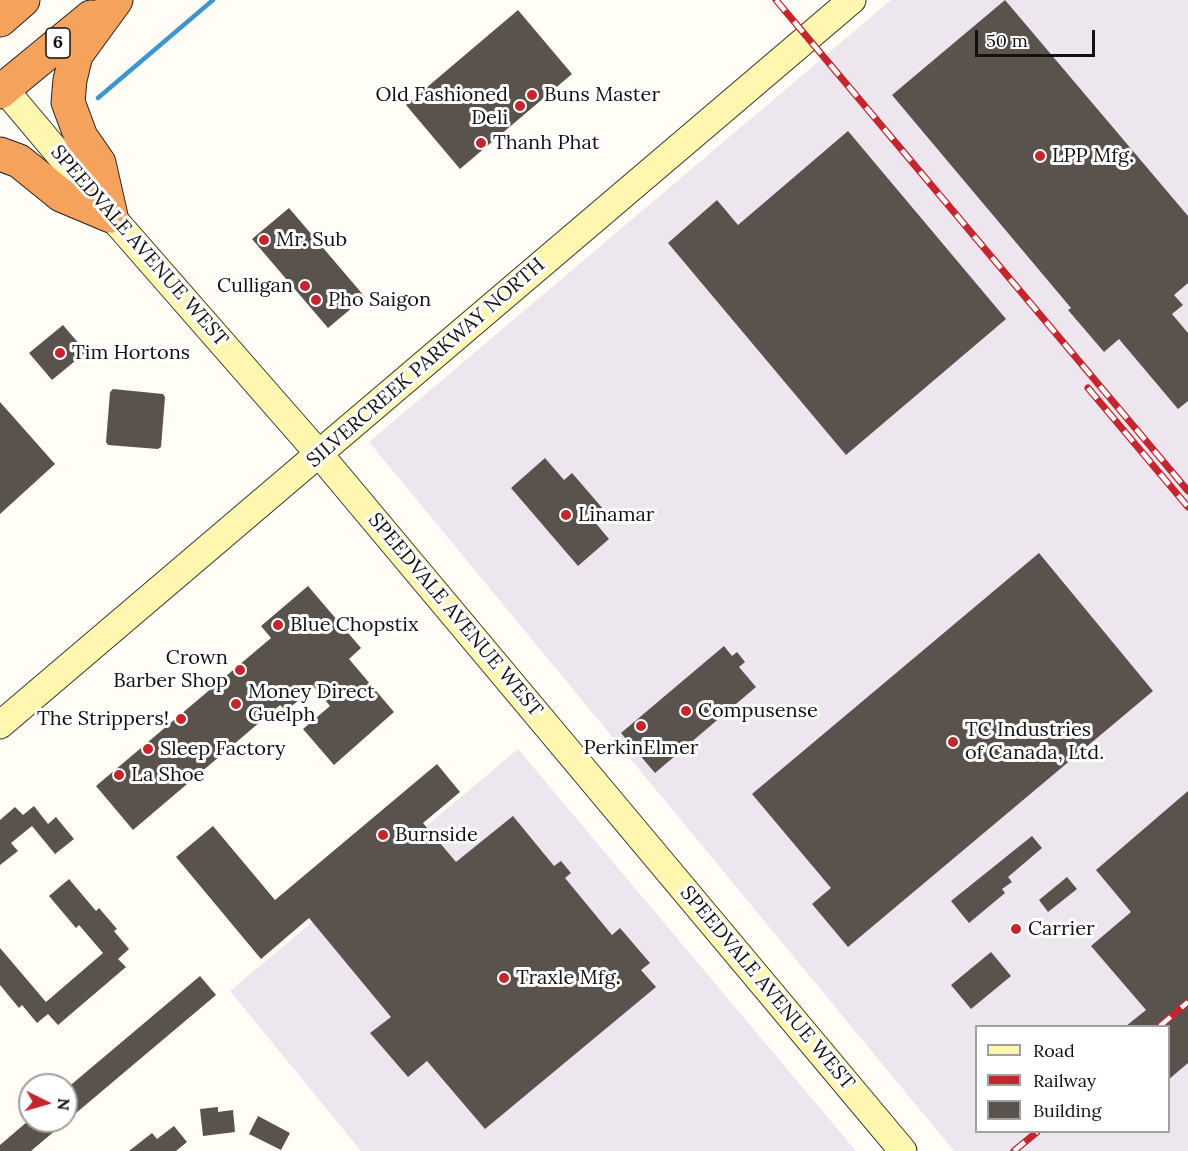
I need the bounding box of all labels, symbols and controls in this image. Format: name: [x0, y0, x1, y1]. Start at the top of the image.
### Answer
scale bar: [978, 18, 1098, 56]
road number: 6: [46, 28, 70, 58]
text: 50 m: [986, 29, 1028, 52]
place label: Old Fashioned Deli: [376, 83, 508, 130]
place label: Buns Master: [544, 83, 660, 107]
marker: Buns Master: [525, 88, 539, 102]
marker: Old Fashioned Deli: [513, 99, 527, 113]
place label: Thanh Phat: [493, 131, 599, 155]
marker: Thanh Phat: [474, 136, 488, 150]
street label: SPEEDVALE AVENUE WEST: [45, 141, 233, 351]
place label: LPP Mfg.: [1052, 144, 1134, 168]
marker: LPP Mfg.: [1033, 149, 1047, 163]
place label: Mr. Sub: [276, 228, 347, 252]
marker: Mr. Sub: [257, 233, 271, 247]
street label: SILVERCREEK PARKWAY NORTH: [302, 253, 550, 473]
place label: Culligan: [217, 274, 293, 298]
marker: Culligan: [298, 279, 312, 293]
place label: Pho Saigon: [328, 288, 431, 312]
marker: Pho Saigon: [309, 293, 323, 307]
place label: Tim Hortons: [72, 341, 190, 365]
marker: Tim Hortons: [53, 346, 67, 360]
place label: Linamar: [578, 503, 654, 527]
street label: SPEEDVALE AVENUE WEST: [363, 508, 547, 722]
marker: Linamar: [559, 508, 573, 522]
place label: Blue Chopstix: [290, 613, 419, 637]
marker: Blue Chopstix: [271, 618, 285, 632]
place label: Crown Barber Shop: [113, 646, 228, 693]
marker: Crown Barber Shop: [233, 663, 247, 677]
place label: Money Direct Guelph: [248, 680, 375, 727]
marker: Money Direct Guelph: [229, 697, 243, 711]
place label: Compusense: [698, 699, 818, 723]
marker: Compusense: [679, 704, 693, 718]
place label: The Strippers!: [37, 707, 169, 731]
marker: The Strippers!: [174, 712, 188, 726]
place label: TC Industries of Canada, Ltd.: [965, 718, 1104, 765]
marker: PerkinElmer: [634, 719, 648, 733]
marker: TC Industries of Canada, Ltd.: [946, 735, 960, 749]
place label: PerkinElmer: [584, 736, 698, 760]
place label: Sleep Factory: [160, 737, 286, 761]
marker: Sleep Factory: [141, 742, 155, 756]
place label: La Shoe: [131, 763, 204, 787]
marker: La Shoe: [112, 768, 126, 782]
place label: Burnside: [395, 823, 478, 847]
marker: Burnside: [376, 828, 390, 842]
street label: SPEEDVALE AVENUE WEST: [675, 881, 859, 1095]
place label: Carrier: [1028, 917, 1095, 941]
marker: Carrier: [1009, 922, 1023, 936]
place label: Traxle Mfg.: [516, 966, 620, 990]
marker: Traxle Mfg.: [497, 971, 511, 985]
legend: [975, 1025, 1170, 1133]
text: Road: [1033, 1039, 1075, 1062]
text: Railway: [1033, 1069, 1096, 1092]
north arrow: [18, 1073, 78, 1133]
text: N: [53, 1097, 74, 1111]
text: Building: [1033, 1099, 1101, 1122]

